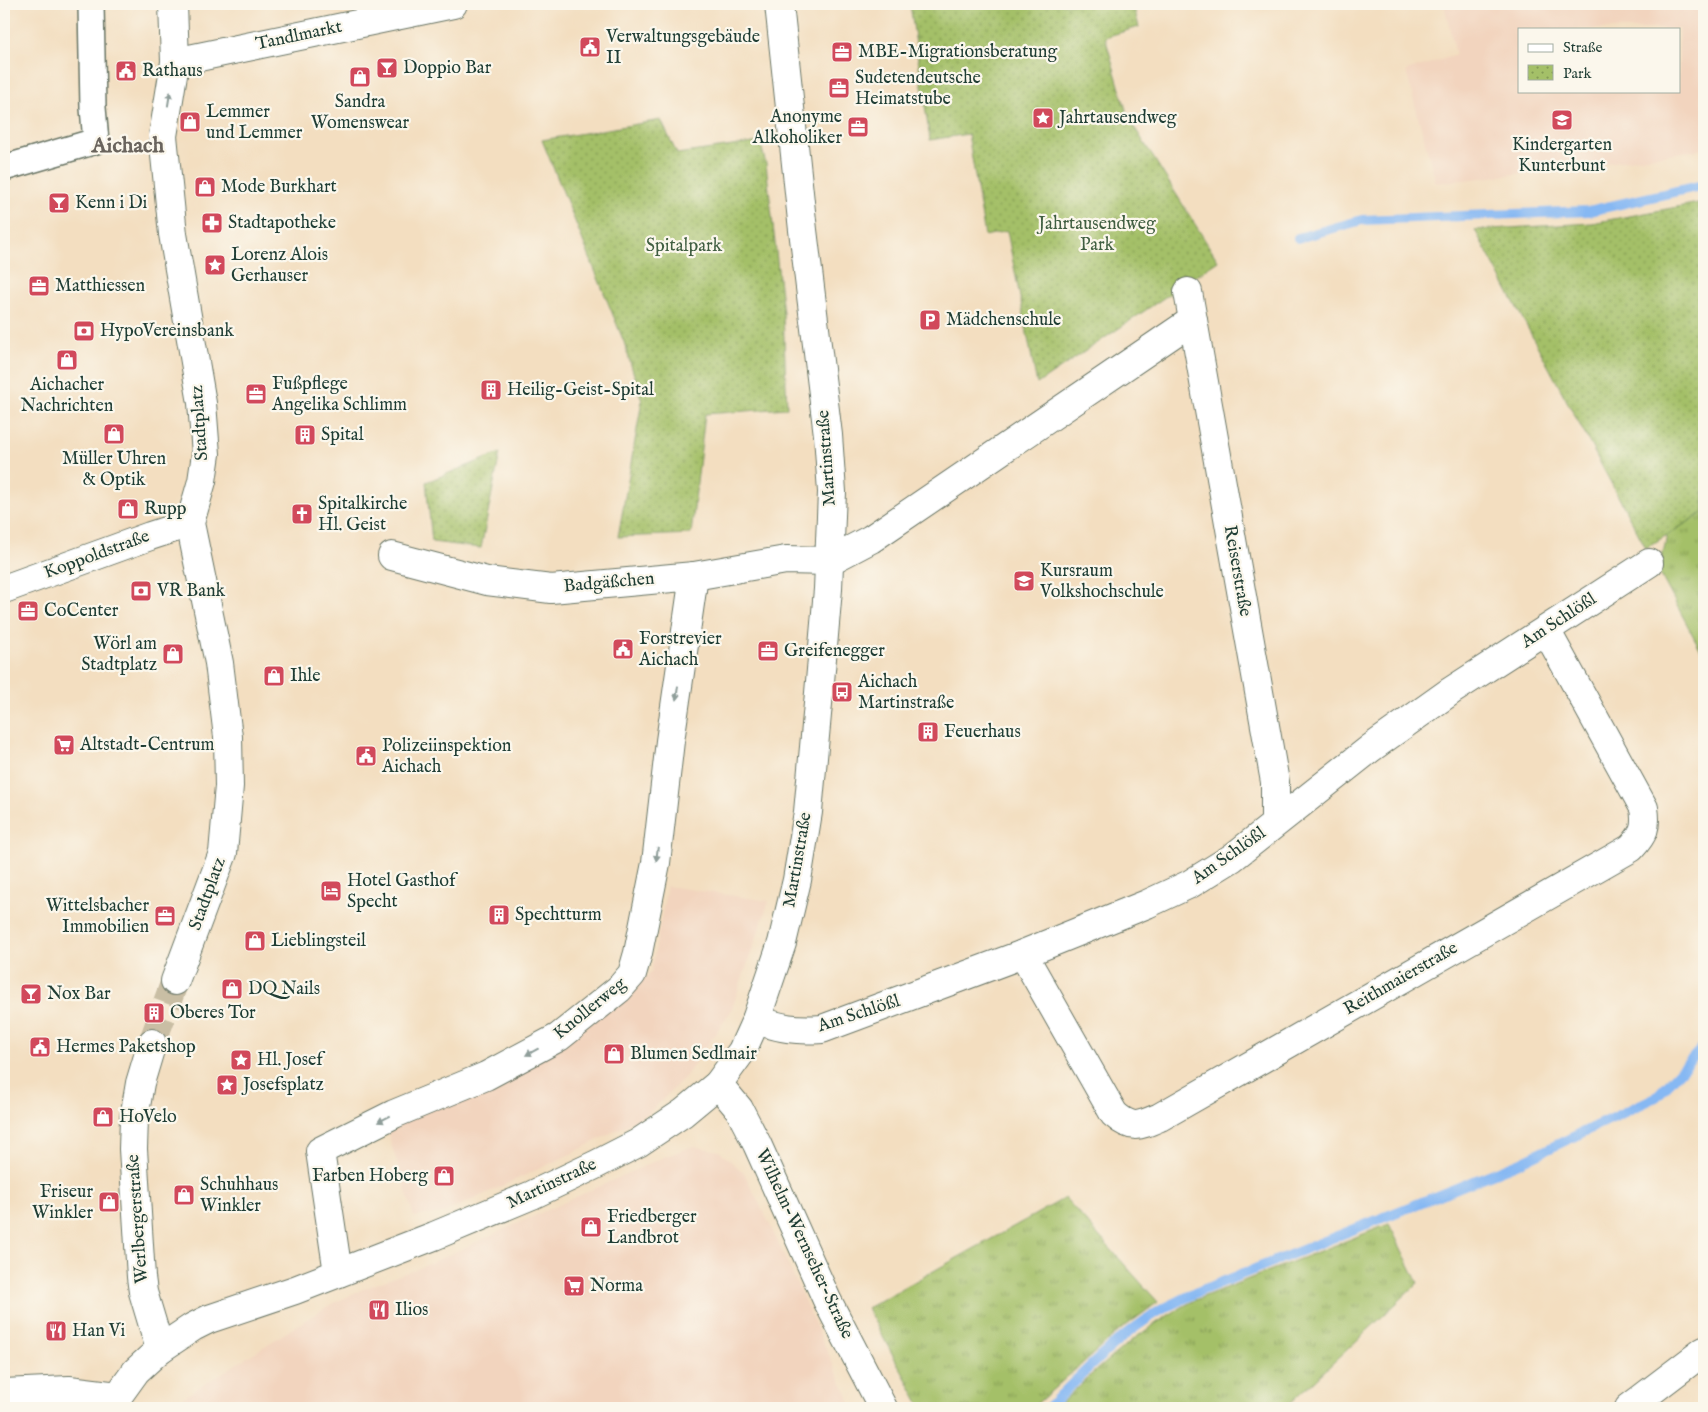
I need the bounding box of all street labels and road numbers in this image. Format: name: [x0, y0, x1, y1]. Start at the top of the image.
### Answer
street label: Tandlmarkt: [254, 16, 344, 56]
street label: Stadtplatz: [186, 384, 214, 462]
street label: Martinstraße: [812, 409, 842, 507]
street label: Reiserstraße: [1218, 524, 1256, 618]
street label: Koppoldstraße: [41, 525, 153, 585]
street label: Badgäßchen: [563, 568, 656, 598]
street label: Am Schlößl: [1516, 588, 1601, 654]
street label: Martinstraße: [778, 811, 818, 909]
street label: Am Schlößl: [1187, 822, 1271, 890]
street label: Stadtplatz: [184, 854, 232, 934]
street label: Reithmaierstraße: [1340, 937, 1462, 1021]
street label: Knollerweg: [549, 973, 631, 1045]
street label: Am Schlößl: [814, 990, 903, 1038]
street label: Wilhelm-Wernseher-Straße: [750, 1145, 858, 1343]
street label: Martinstraße: [503, 1153, 601, 1215]
street label: Werlbergerstraße: [122, 1154, 154, 1284]

